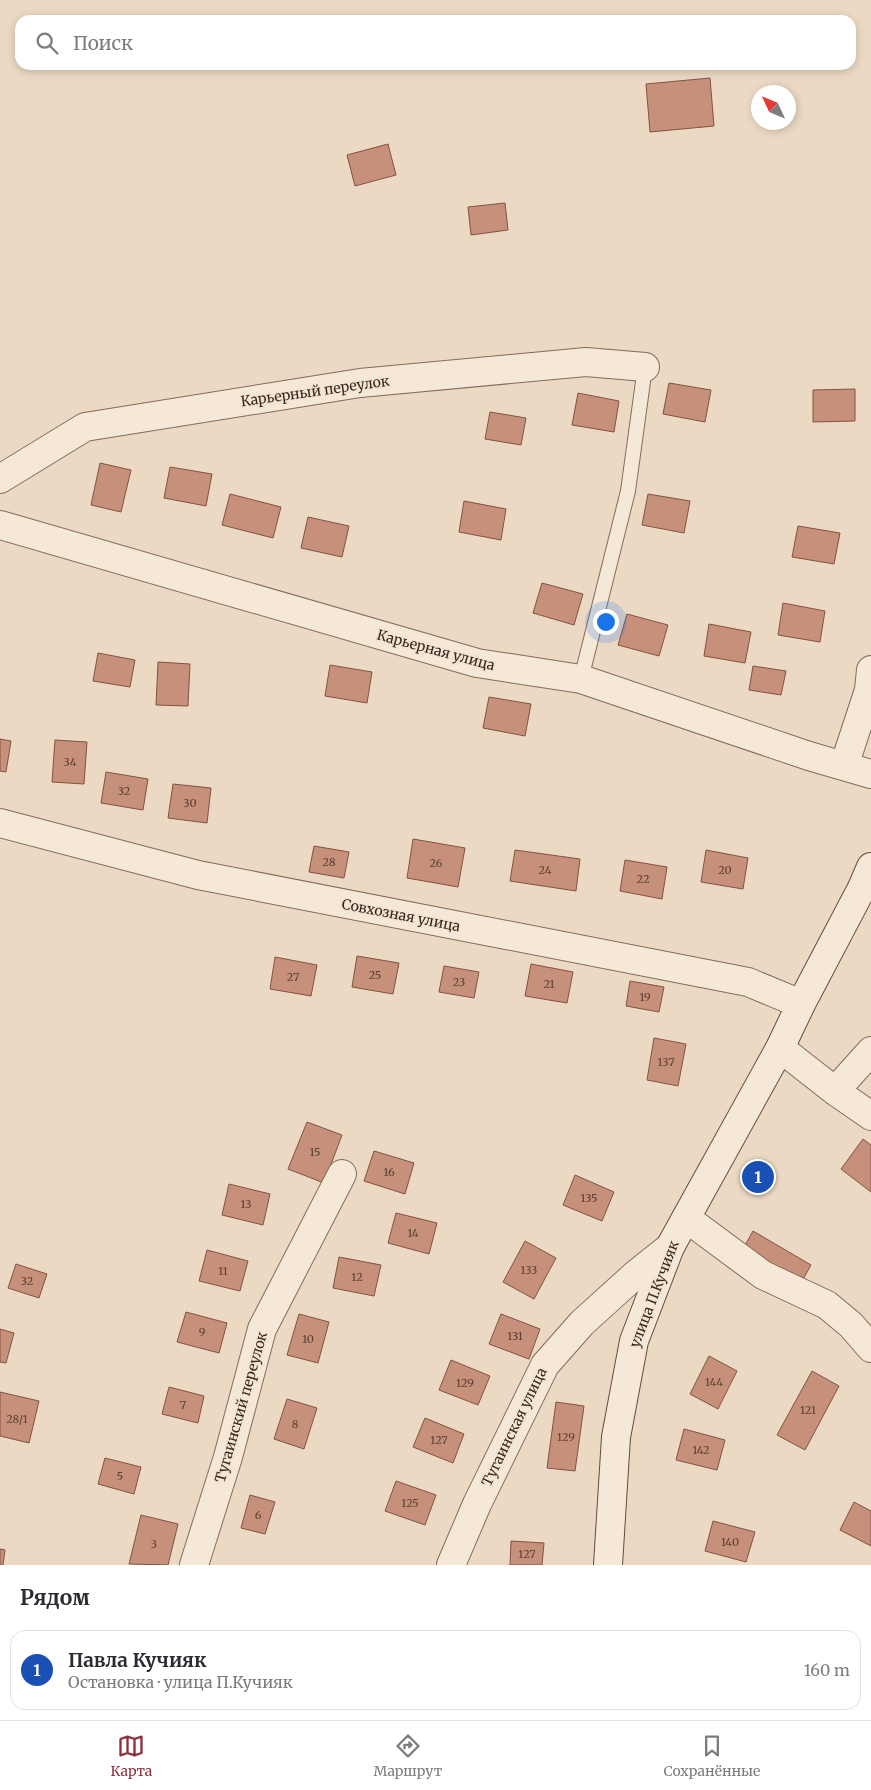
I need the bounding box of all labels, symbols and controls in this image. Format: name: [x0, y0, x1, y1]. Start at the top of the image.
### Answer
search box: [15, 15, 856, 70]
icon: search: [33, 29, 61, 57]
text: Поиск: [73, 31, 133, 55]
north arrow: [751, 85, 796, 130]
street label: Карьерный переулок: [239, 372, 391, 410]
your location: [593, 609, 619, 635]
street label: Карьерная улица: [375, 626, 497, 675]
house number: 34: [64, 755, 77, 769]
house number: 32: [118, 784, 130, 798]
house number: 30: [183, 796, 197, 810]
house number: 28: [323, 855, 336, 869]
house number: 26: [430, 856, 443, 870]
house number: 24: [539, 863, 552, 877]
house number: 20: [718, 863, 732, 877]
house number: 22: [637, 872, 649, 886]
street label: Совхозная улица: [340, 895, 462, 935]
house number: 25: [369, 968, 381, 982]
house number: 27: [287, 970, 299, 984]
house number: 23: [453, 975, 465, 989]
house number: 21: [543, 977, 555, 991]
house number: 19: [639, 990, 651, 1004]
house number: 137: [658, 1055, 674, 1069]
house number: 15: [309, 1145, 321, 1159]
pin: 1: [742, 1158, 774, 1196]
house number: 16: [383, 1165, 395, 1179]
house number: 135: [581, 1191, 597, 1205]
house number: 13: [241, 1197, 251, 1211]
house number: 14: [407, 1226, 419, 1240]
street label: улица П.Кучияк: [625, 1238, 683, 1350]
house number: 133: [521, 1263, 537, 1277]
house number: 11: [218, 1264, 228, 1278]
house number: 12: [351, 1270, 363, 1284]
house number: 32: [21, 1274, 33, 1288]
house number: 9: [199, 1325, 206, 1339]
street label: Тугаинский переулок: [211, 1329, 271, 1484]
house number: 131: [507, 1329, 523, 1343]
house number: 10: [302, 1332, 314, 1346]
street label: Тугаинская улица: [477, 1364, 551, 1489]
house number: 144: [705, 1375, 723, 1389]
house number: 129: [456, 1376, 474, 1390]
house number: 7: [180, 1398, 186, 1412]
house number: 121: [800, 1403, 816, 1417]
house number: 28/1: [6, 1412, 28, 1426]
house number: 8: [292, 1417, 299, 1431]
house number: 129: [557, 1430, 575, 1444]
house number: 127: [430, 1433, 448, 1447]
house number: 142: [692, 1443, 710, 1457]
house number: 5: [117, 1469, 123, 1483]
house number: 125: [401, 1496, 419, 1510]
house number: 6: [255, 1508, 262, 1522]
house number: 140: [721, 1535, 739, 1549]
house number: 3: [151, 1537, 157, 1551]
house number: 127: [518, 1547, 536, 1561]
text: Рядом: [20, 1584, 90, 1611]
text: Павла Кучияк: [68, 1648, 207, 1672]
text: 1: [33, 1660, 41, 1680]
text: 160 m: [804, 1660, 850, 1680]
text: Остановка · улица П.Кучияк: [68, 1672, 293, 1692]
tab: Карта: [111, 1732, 152, 1780]
tab: Маршрут: [374, 1732, 442, 1780]
tab: Сохранённые: [663, 1732, 760, 1780]

